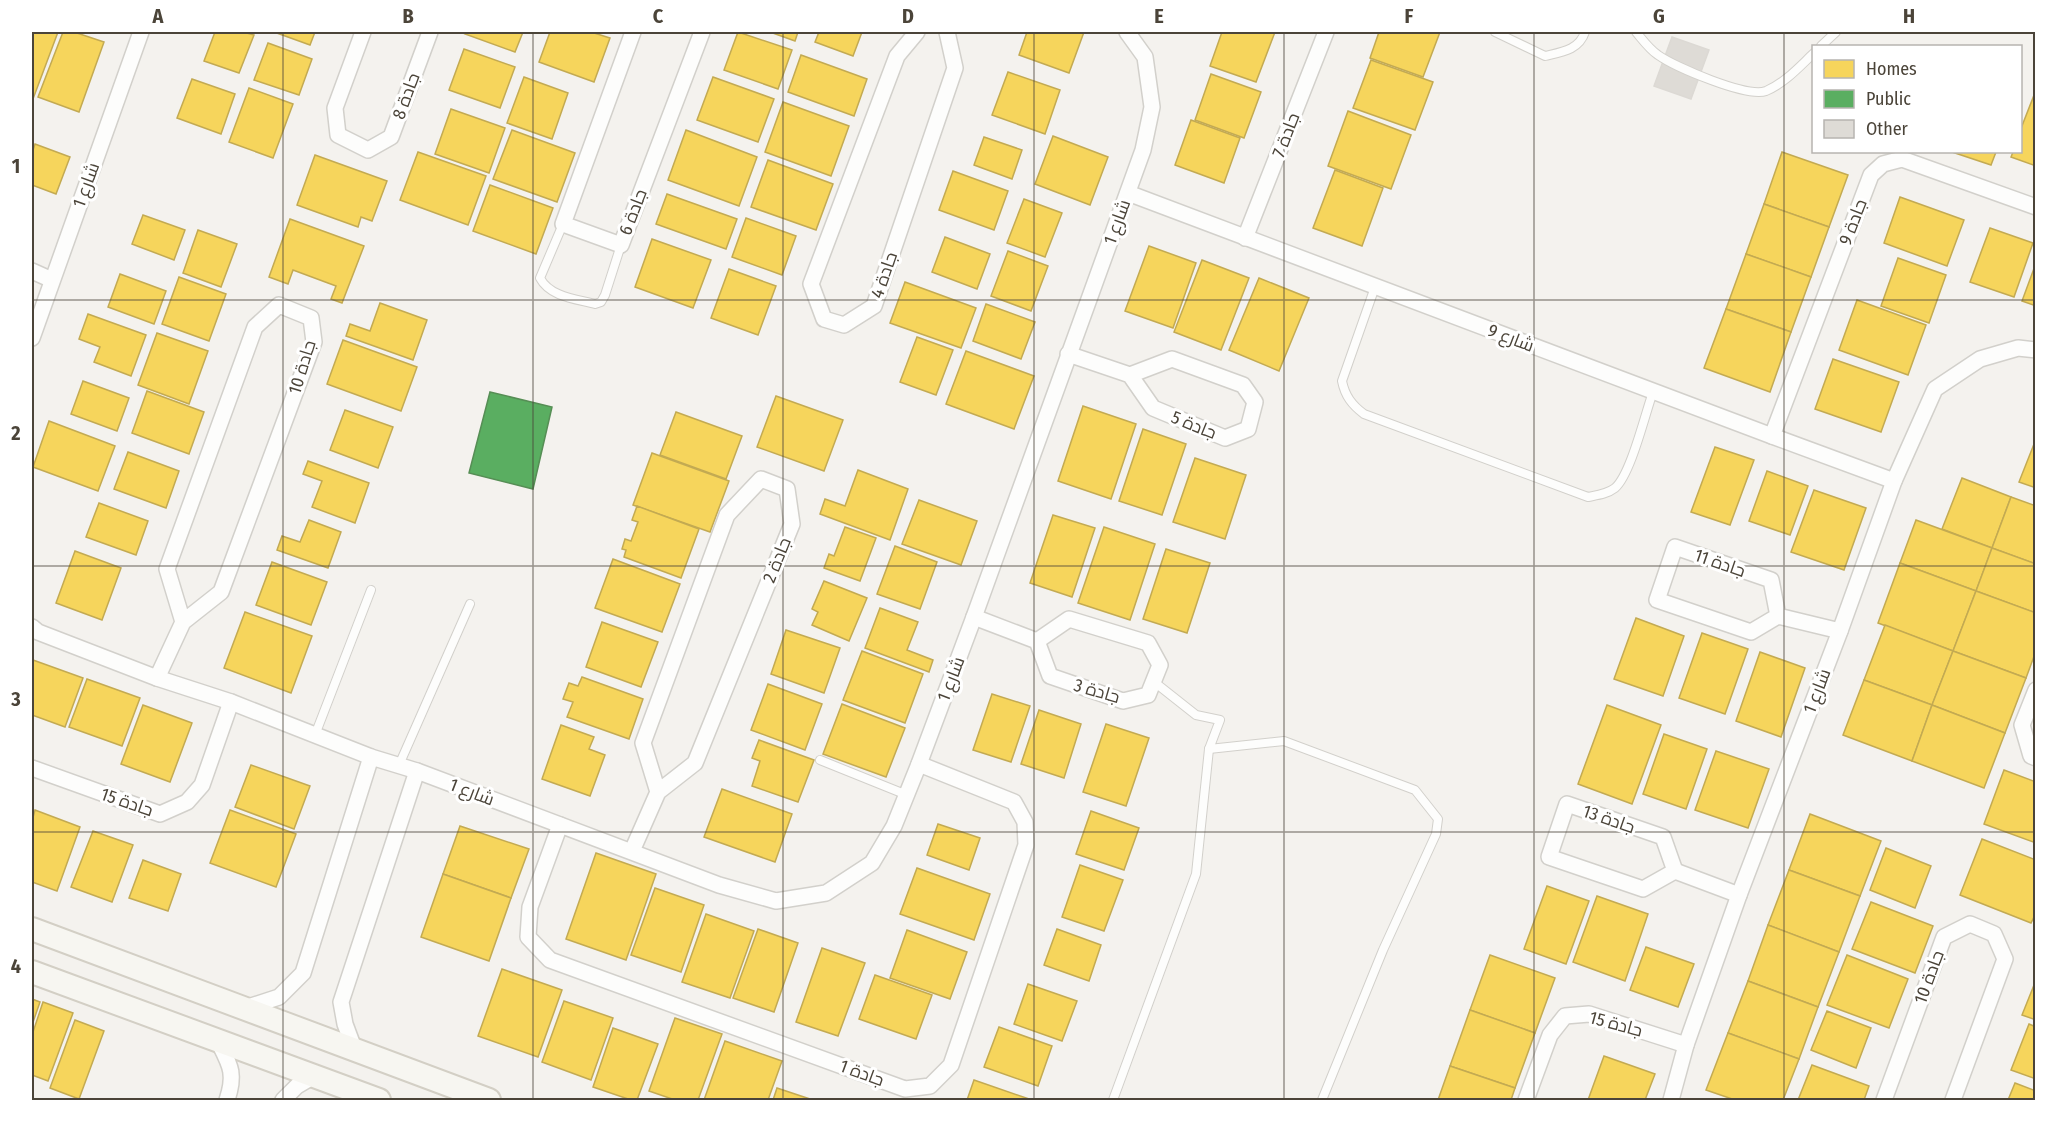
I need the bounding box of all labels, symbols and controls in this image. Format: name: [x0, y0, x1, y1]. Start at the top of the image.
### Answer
text: A: [152, 4, 165, 28]
text: B: [402, 4, 414, 28]
text: C: [653, 4, 664, 28]
text: D: [902, 4, 914, 28]
text: E: [1154, 4, 1164, 28]
text: F: [1405, 4, 1414, 28]
text: G: [1653, 4, 1665, 28]
text: H: [1903, 4, 1915, 28]
legend: [1812, 45, 2022, 153]
text: Homes: [1866, 58, 1917, 80]
street label: جادة 8: [387, 70, 425, 122]
text: Public: [1866, 88, 1911, 110]
street label: جادة 7: [1267, 110, 1305, 160]
text: Other: [1866, 118, 1909, 140]
text: 1: [12, 154, 20, 178]
street label: شارع 1: [68, 160, 105, 211]
street label: جادة 6: [614, 186, 652, 238]
street label: جادة 9: [1834, 196, 1872, 248]
street label: شارع 1: [1099, 197, 1136, 248]
street label: جادة 4: [866, 249, 902, 301]
street label: شارع 9: [1484, 319, 1537, 358]
street label: جادة 10: [283, 337, 321, 397]
street label: جادة 5: [1168, 406, 1220, 444]
text: 2: [10, 421, 21, 445]
street label: جادة 2: [758, 534, 796, 586]
street label: جادة 11: [1692, 544, 1748, 582]
street label: شارع 1: [932, 654, 970, 705]
street label: شارع 1: [1798, 666, 1836, 717]
street label: جادة 3: [1071, 674, 1123, 708]
text: 3: [10, 687, 21, 711]
street label: شارع 1: [446, 773, 497, 811]
street label: جادة 15: [98, 783, 156, 821]
street label: جادة 13: [1580, 800, 1638, 838]
street label: جادة 10: [1909, 947, 1949, 1007]
text: 4: [11, 954, 21, 978]
street label: جادة 15: [1587, 1006, 1645, 1042]
street label: جادة 1: [837, 1055, 887, 1091]

